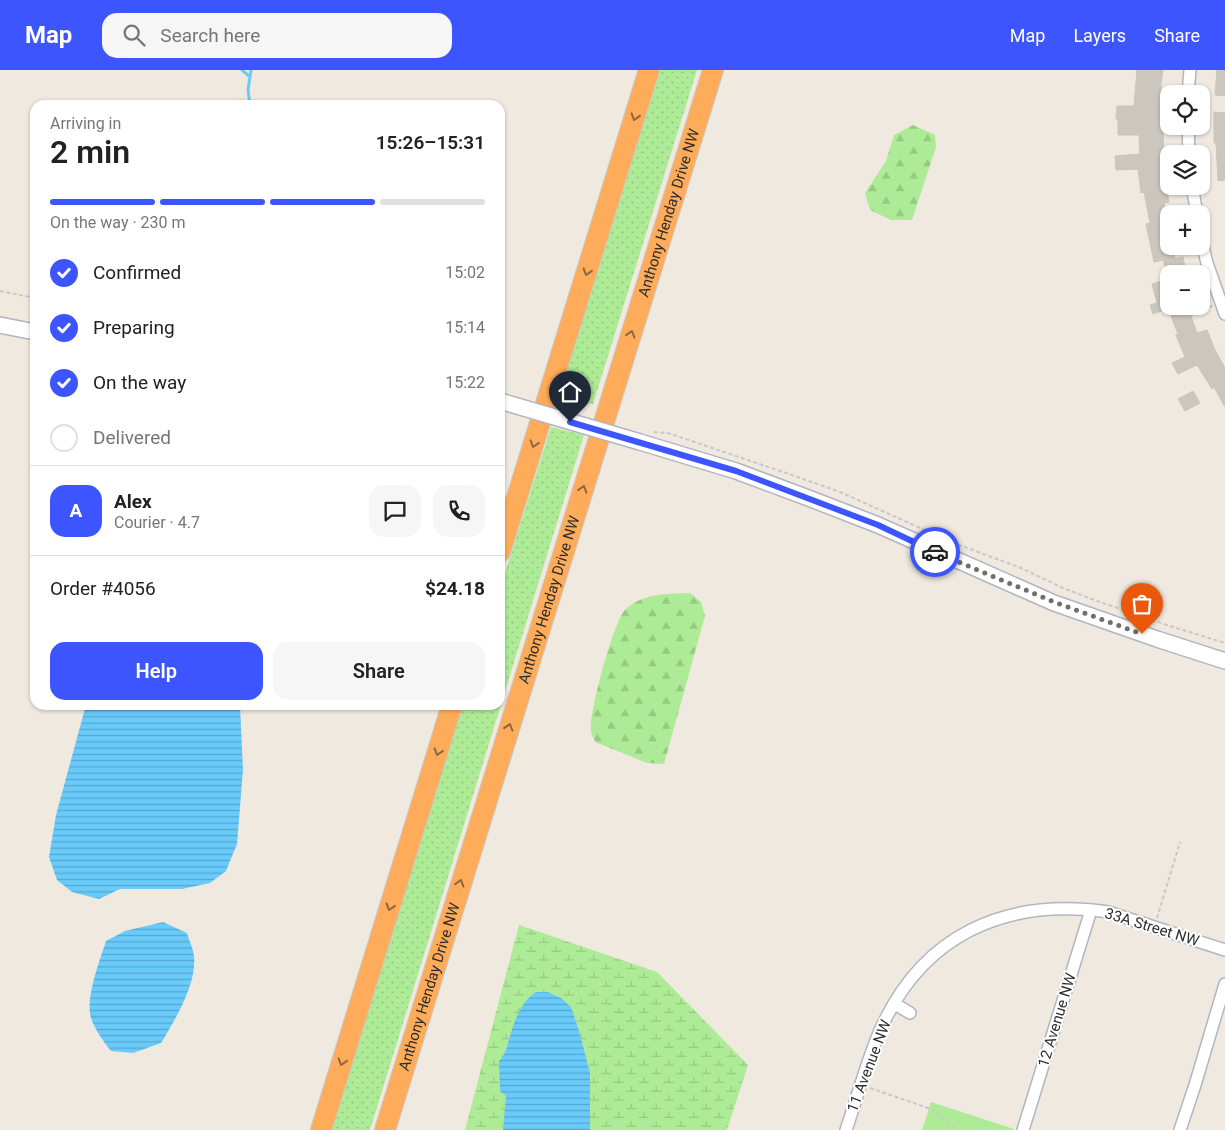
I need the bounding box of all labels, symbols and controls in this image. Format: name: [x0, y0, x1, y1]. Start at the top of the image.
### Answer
search box: [102, 13, 452, 58]
text: Map: [25, 21, 72, 49]
icon: search: [120, 21, 148, 49]
text: Search here: [160, 24, 260, 47]
text: Map: [1010, 25, 1045, 46]
text: Layers: [1073, 25, 1126, 46]
text: Share: [1154, 25, 1200, 46]
map controls: [1160, 85, 1210, 315]
button: locate: [1160, 85, 1210, 135]
one-way arrow: [631, 112, 641, 120]
text: Arriving in: [50, 114, 121, 133]
street label: Anthony Henday Drive NW: [634, 127, 703, 299]
text: 15:26–15:31: [376, 131, 485, 154]
text: 2 min: [50, 133, 130, 171]
button: layers: [1160, 145, 1210, 195]
button: +: [1160, 205, 1210, 255]
text: On the way · 230 m: [50, 213, 186, 232]
icon: check: [50, 259, 78, 287]
text: Confirmed: [93, 261, 181, 284]
text: 15:02: [445, 263, 485, 282]
button: −: [1160, 265, 1210, 315]
one-way arrow: [582, 267, 592, 275]
icon: check: [50, 314, 78, 342]
text: Preparing: [93, 316, 175, 339]
text: 15:14: [445, 318, 485, 337]
one-way arrow: [626, 330, 636, 338]
icon: check: [50, 369, 78, 397]
text: On the way: [93, 371, 186, 394]
pin: [549, 371, 591, 422]
text: 15:22: [445, 373, 485, 392]
icon: home: [556, 378, 584, 406]
text: Delivered: [93, 426, 171, 449]
one-way arrow: [529, 439, 539, 447]
button: chat: [369, 485, 421, 537]
button: phone: [433, 485, 485, 537]
one-way arrow: [577, 485, 587, 493]
text: Alex: [114, 490, 152, 513]
text: A: [70, 499, 82, 522]
text: Courier · 4.7: [114, 513, 200, 532]
street label: Anthony Henday Drive NW: [515, 514, 583, 686]
courier: [910, 527, 960, 577]
icon: car: [921, 538, 949, 566]
text: Order #4056: [50, 577, 156, 600]
text: $24.18: [425, 577, 485, 600]
pin: [1121, 583, 1163, 634]
icon: bag: [1128, 590, 1156, 618]
button: Help: [50, 642, 263, 700]
button: Share: [273, 642, 485, 700]
one-way arrow: [503, 724, 513, 732]
one-way arrow: [434, 747, 444, 755]
one-way arrow: [455, 879, 465, 887]
street label: Anthony Henday Drive NW: [395, 901, 464, 1073]
one-way arrow: [385, 902, 395, 910]
street label: 33A Street NW: [1103, 904, 1201, 950]
street label: 12 Avenue NW: [1034, 971, 1080, 1069]
street label: 11 Avenue NW: [843, 1017, 895, 1115]
one-way arrow: [337, 1057, 347, 1066]

